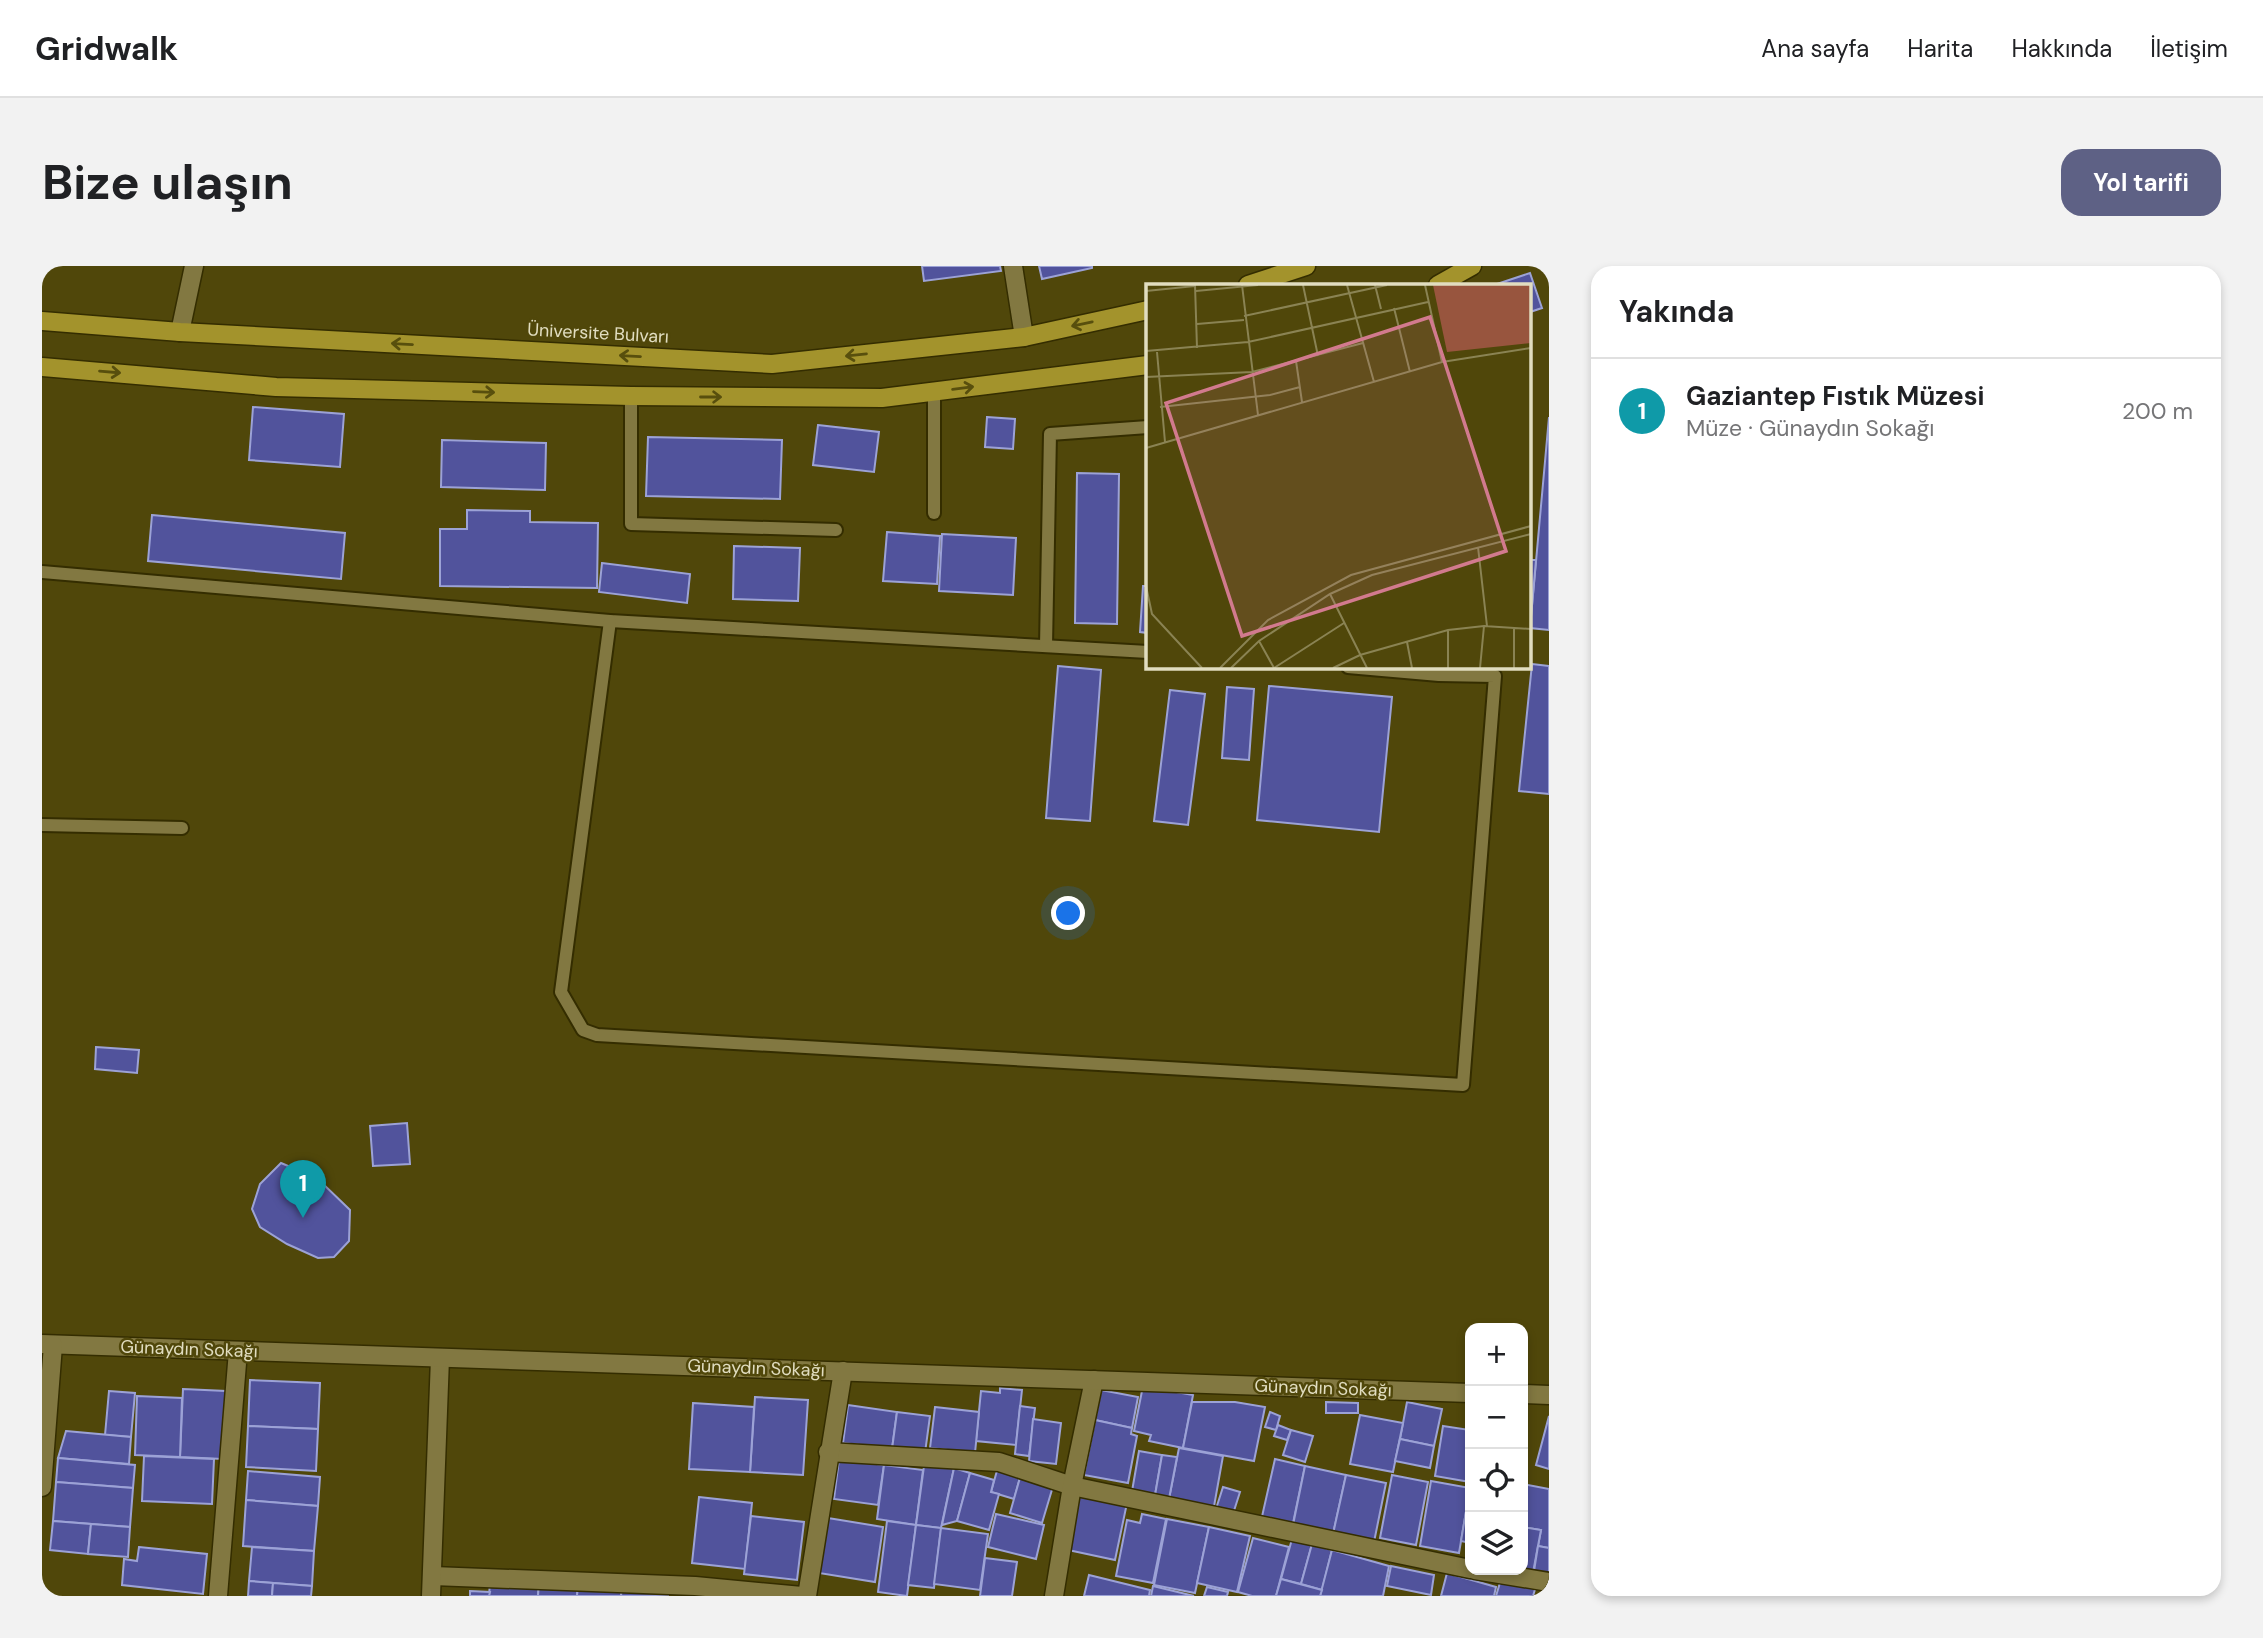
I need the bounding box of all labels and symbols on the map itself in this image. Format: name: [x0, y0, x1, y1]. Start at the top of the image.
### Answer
inset map: [1146, 284, 1532, 668]
street label: Üniversite Bulvarı: [527, 317, 669, 349]
one-way arrow: [1071, 318, 1094, 332]
one-way arrow: [392, 337, 414, 350]
one-way arrow: [846, 348, 868, 361]
one-way arrow: [619, 349, 641, 362]
one-way arrow: [98, 366, 121, 379]
one-way arrow: [951, 382, 973, 395]
one-way arrow: [472, 386, 495, 399]
one-way arrow: [700, 390, 723, 404]
your location: [1051, 896, 1085, 930]
pin: 1: [280, 1160, 326, 1218]
street label: Günaydın Sokağı: [120, 1335, 258, 1363]
street label: Günaydın Sokağı: [687, 1354, 825, 1382]
street label: Günaydın Sokağı: [1254, 1374, 1392, 1402]

